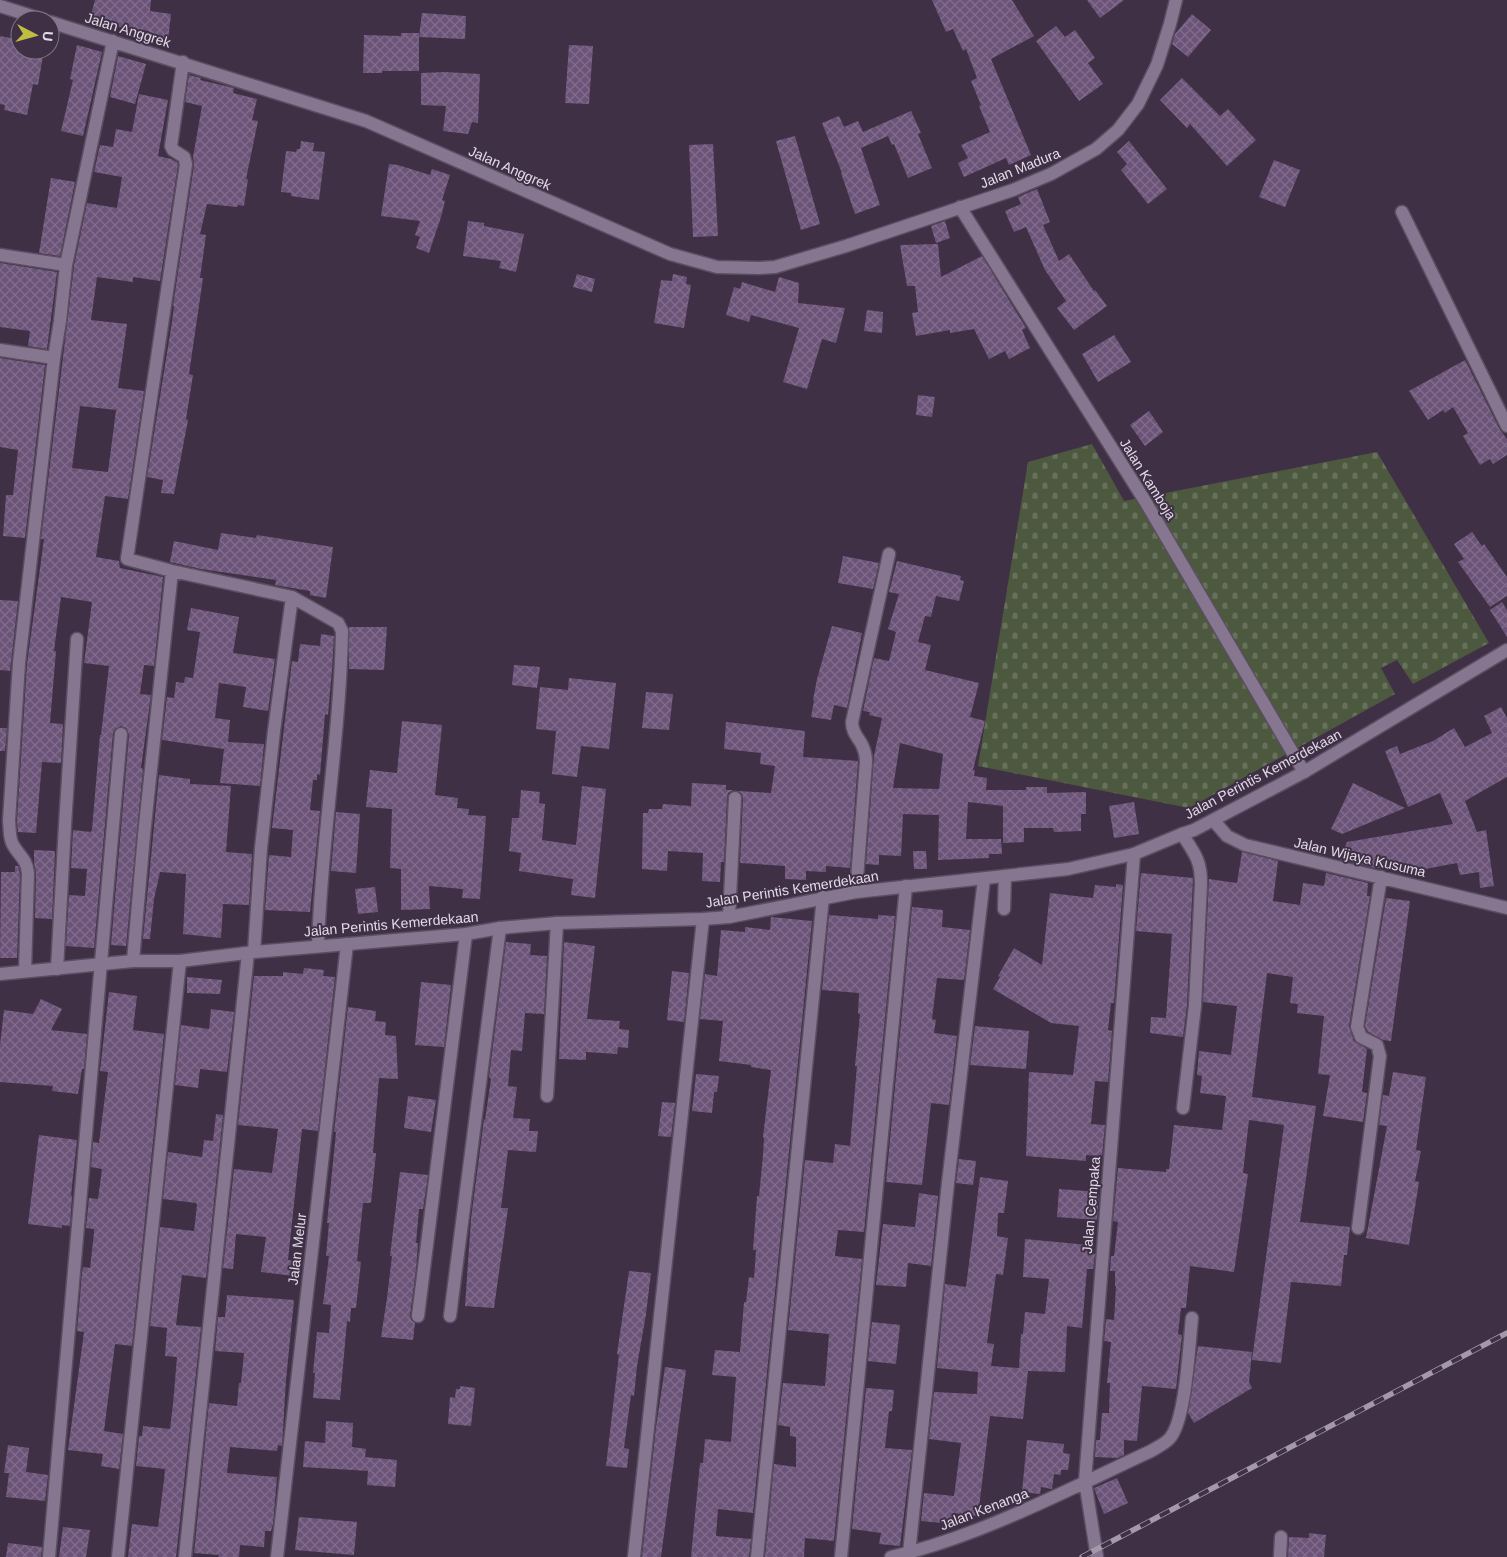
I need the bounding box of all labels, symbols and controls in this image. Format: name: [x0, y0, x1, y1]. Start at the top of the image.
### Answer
street label: Jalan Anggrek: [83, 9, 174, 51]
north arrow: [10, 10, 60, 60]
text: U: [39, 30, 56, 42]
street label: Jalan Anggrek: [466, 143, 555, 194]
street label: Jalan Madura: [978, 145, 1063, 191]
street label: Jalan Kamboja: [1117, 435, 1179, 523]
street label: Jalan Perintis Kemerdekaan: [1182, 726, 1344, 822]
street label: Jalan Wijaya Kusuma: [1293, 834, 1428, 880]
street label: Jalan Perintis Kemerdekaan: [704, 867, 880, 911]
street label: Jalan Perintis Kemerdekaan: [303, 908, 479, 940]
street label: Jalan Cempaka: [1079, 1156, 1103, 1254]
street label: Jalan Melur: [285, 1212, 309, 1286]
street label: Jalan Kenanga: [938, 1485, 1031, 1533]

